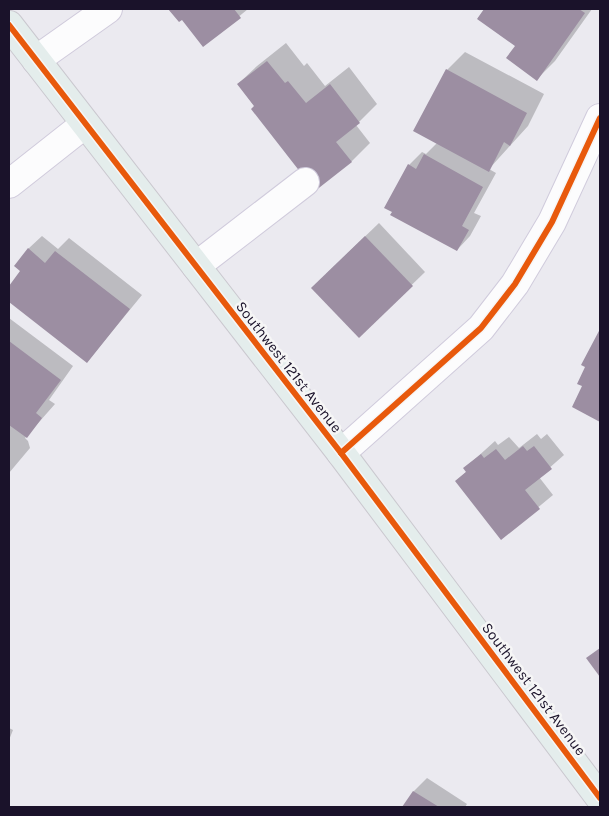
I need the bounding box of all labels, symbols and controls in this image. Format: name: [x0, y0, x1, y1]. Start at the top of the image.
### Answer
street label: Southwest 121st Avenue: [232, 298, 346, 436]
street label: Southwest 121st Avenue: [478, 619, 590, 759]

